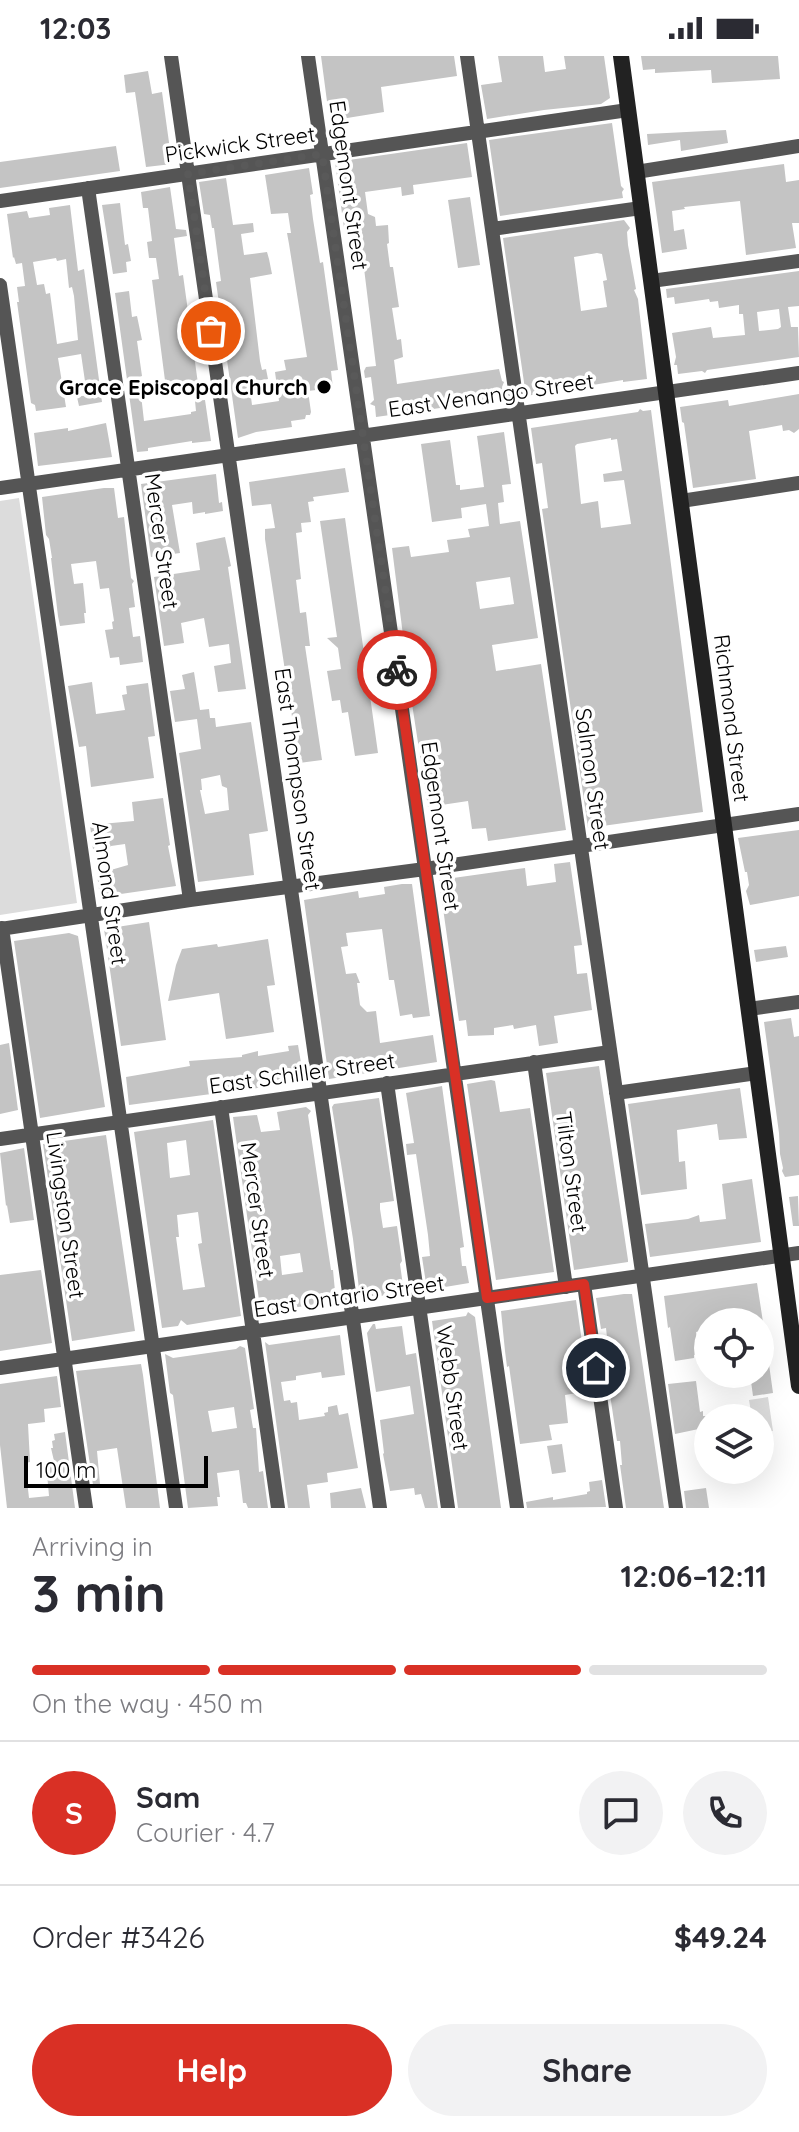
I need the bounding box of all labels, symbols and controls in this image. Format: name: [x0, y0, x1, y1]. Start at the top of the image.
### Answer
text: 12:03: [40, 9, 111, 47]
street label: Edgemont Street: [323, 98, 375, 272]
street label: Pickwick Street: [163, 120, 317, 168]
pin: [177, 297, 245, 365]
icon: bag: [189, 309, 233, 353]
street label: East Venango Street: [386, 367, 596, 423]
place label: Grace Episcopal Church: [59, 373, 308, 401]
marker: Grace Episcopal Church: [315, 378, 333, 396]
street label: Mercer Street: [139, 471, 185, 611]
courier: [357, 630, 437, 710]
street label: Richmond Street: [708, 632, 756, 804]
icon: bike: [375, 648, 419, 692]
street label: East Thompson Street: [269, 666, 327, 892]
street label: Salmon Street: [569, 706, 617, 852]
street label: Edgemont Street: [415, 739, 467, 913]
street label: Almond Street: [86, 819, 134, 967]
street label: East Schiller Street: [207, 1046, 397, 1100]
street label: Tilton Street: [550, 1109, 594, 1235]
street label: Livingston Street: [40, 1129, 92, 1301]
street label: Mercer Street: [235, 1140, 281, 1280]
street label: East Ontario Street: [252, 1269, 446, 1323]
map controls: [694, 1308, 774, 1484]
button: locate: [694, 1308, 774, 1388]
street label: Webb Street: [430, 1324, 476, 1452]
pin: [562, 1334, 630, 1402]
icon: home: [574, 1346, 618, 1390]
button: layers: [694, 1404, 774, 1484]
scale bar: [24, 1452, 208, 1488]
text: 100 m: [36, 1456, 96, 1484]
text: Arriving in: [32, 1530, 153, 1563]
text: 12:06–12:11: [621, 1557, 767, 1595]
text: 3 min: [32, 1560, 166, 1625]
text: On the way · 450 m: [32, 1687, 263, 1720]
button: chat: [579, 1771, 663, 1855]
button: phone: [683, 1771, 767, 1855]
text: Sam: [136, 1778, 200, 1816]
text: S: [65, 1794, 83, 1832]
text: Courier · 4.7: [136, 1816, 275, 1849]
text: Order #3426: [32, 1918, 205, 1956]
text: $49.24: [674, 1918, 767, 1956]
button: Help: [32, 2024, 392, 2116]
button: Share: [408, 2024, 767, 2116]

